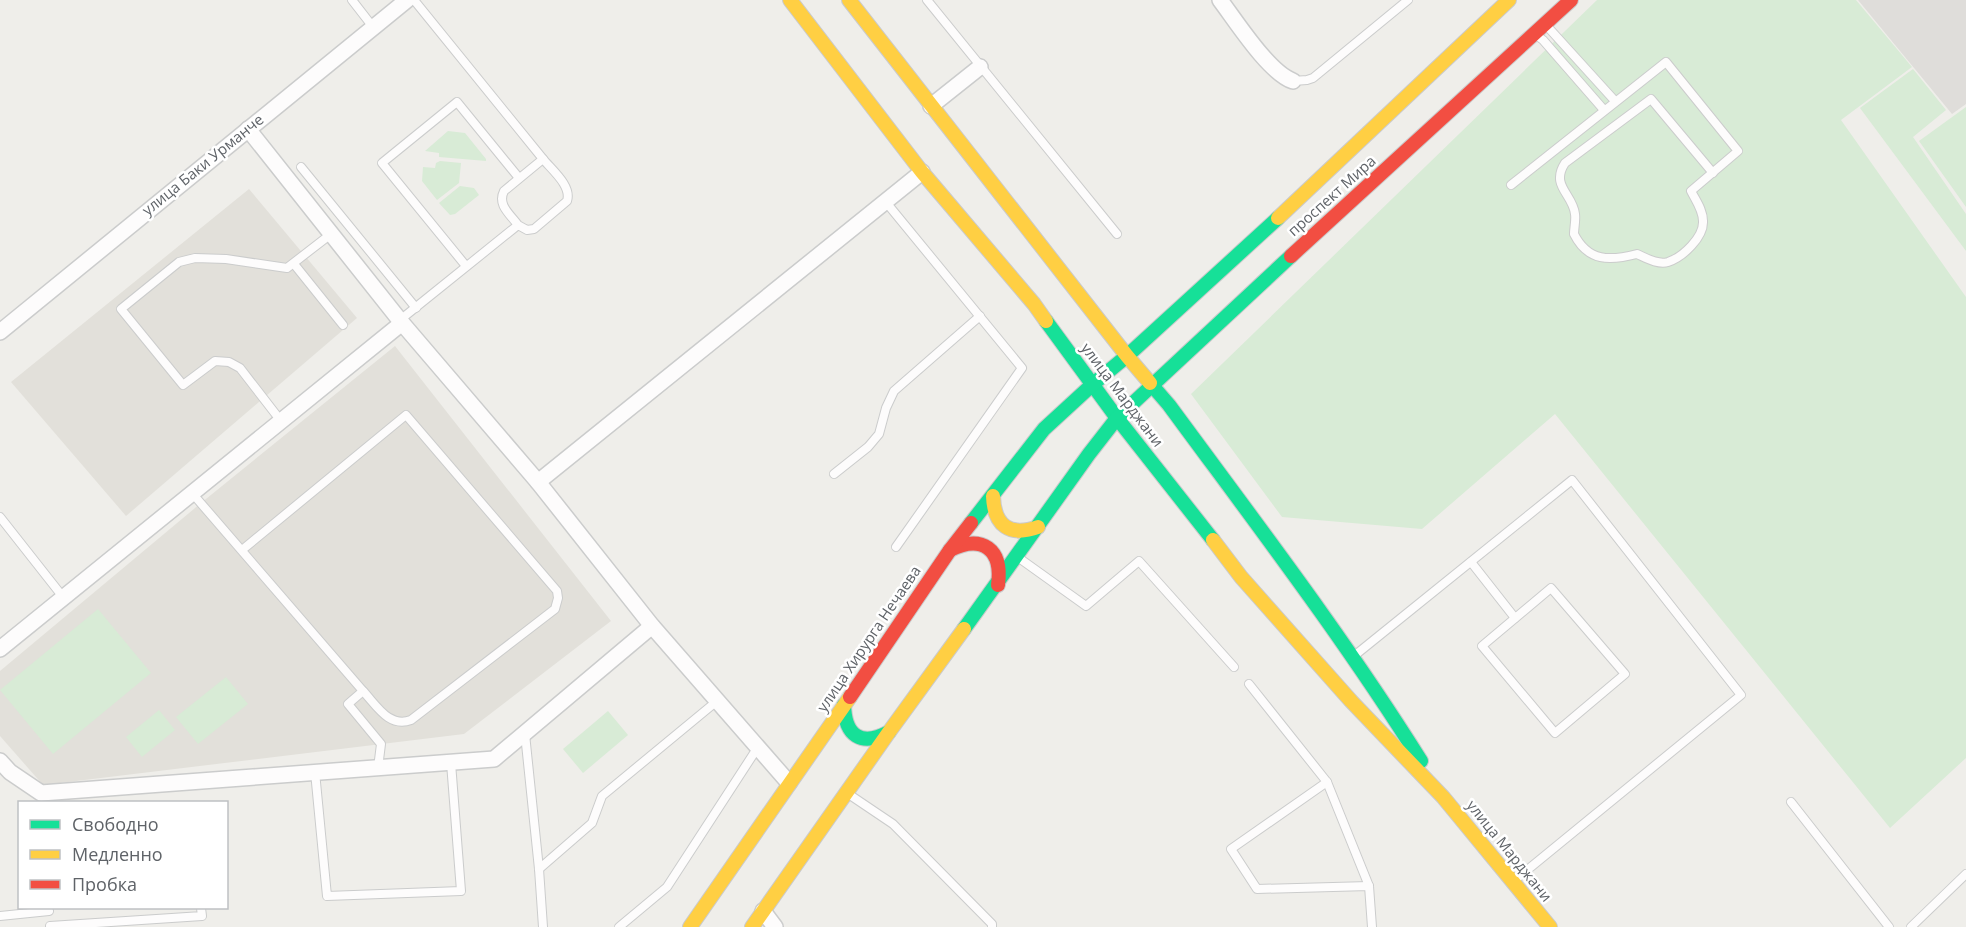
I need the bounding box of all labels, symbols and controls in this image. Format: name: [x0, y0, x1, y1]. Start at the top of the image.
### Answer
street label: улица Баки Урманче: [138, 109, 267, 219]
street label: проспект Мира: [1283, 150, 1380, 240]
street label: улица Марджани: [1077, 338, 1168, 450]
street label: улица Хирурга Нечаева: [812, 561, 925, 715]
street label: улица Марджани: [1463, 795, 1557, 905]
legend: [18, 801, 228, 909]
text: Свободно: [72, 812, 159, 836]
text: Медленно: [72, 842, 163, 866]
text: Пробка: [72, 872, 137, 896]

